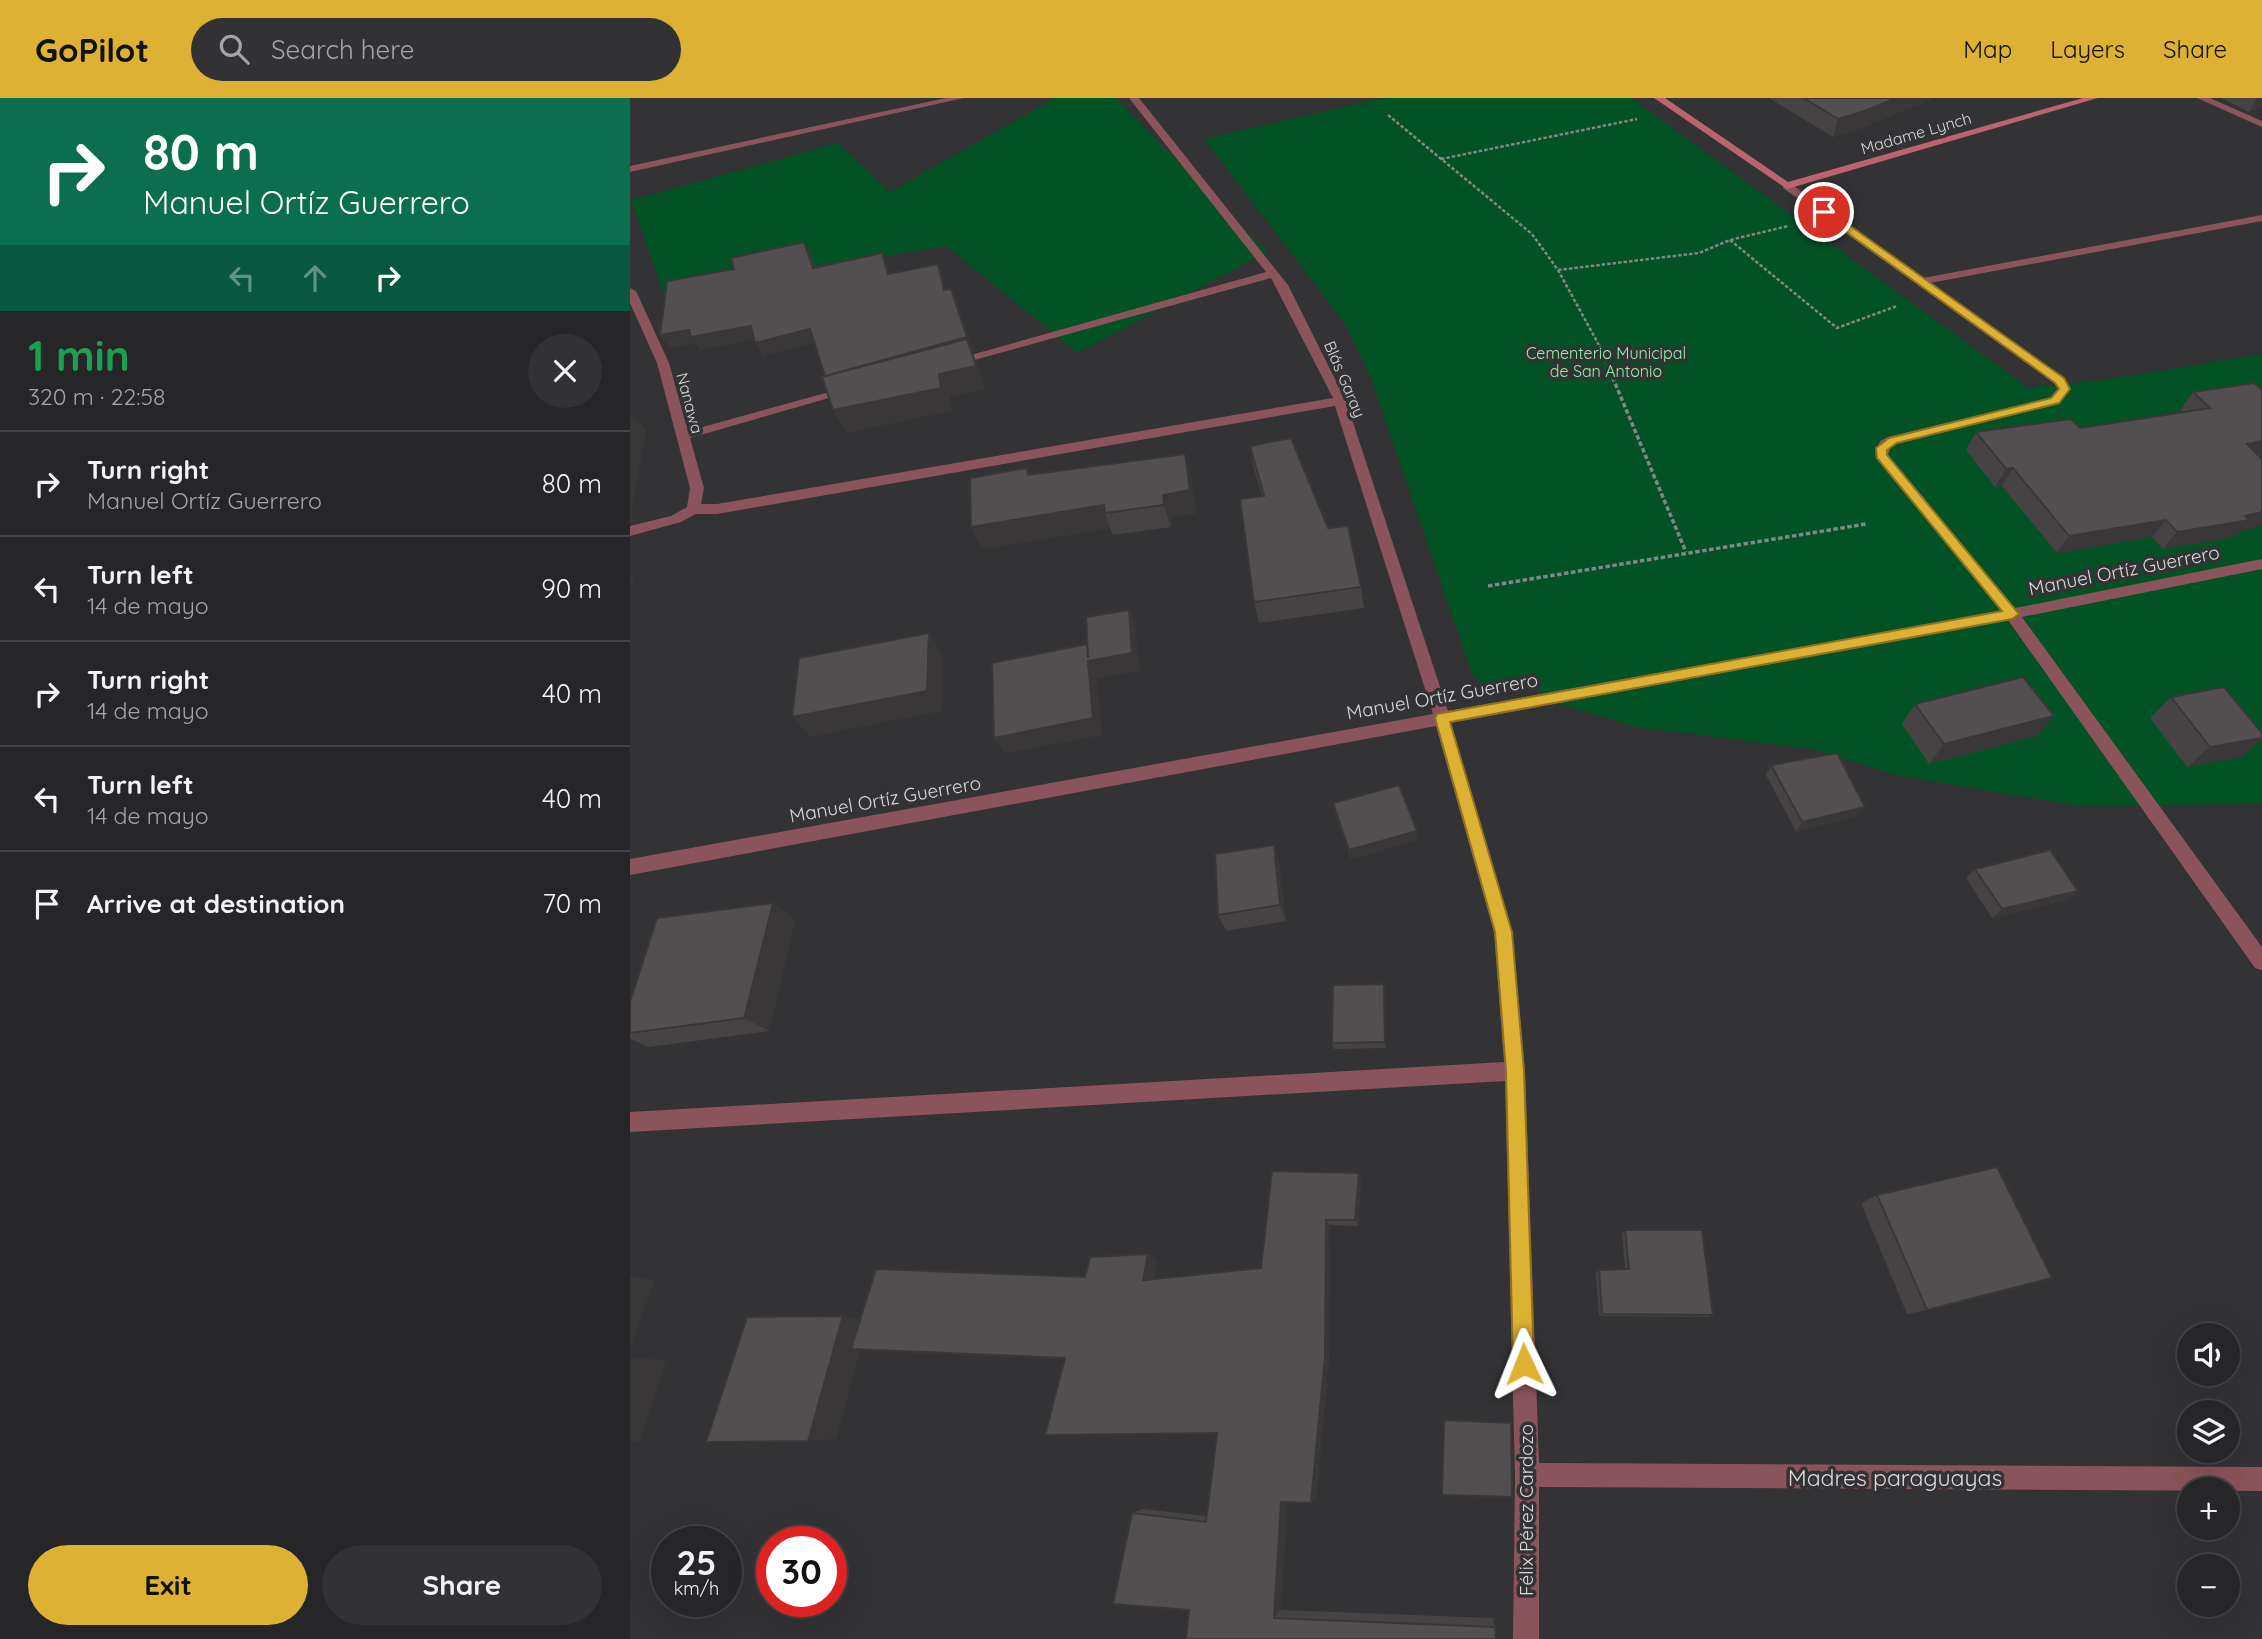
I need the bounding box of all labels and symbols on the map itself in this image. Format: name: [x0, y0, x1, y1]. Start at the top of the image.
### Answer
street label: Madame Lynch: [1858, 108, 1974, 158]
pin: [1794, 182, 1854, 242]
street label: Blás Garay: [1320, 338, 1370, 420]
park label: Cementerio Municipal de San Antonio: [1526, 343, 1686, 381]
street label: Nanawa: [672, 370, 708, 436]
street label: Manuel Ortíz Guerrero: [2026, 540, 2222, 600]
street label: Manuel Ortíz Guerrero: [1344, 667, 1540, 725]
street label: Manuel Ortíz Guerrero: [787, 770, 983, 828]
position arrow: [1487, 1327, 1561, 1401]
street label: Félix Pérez Cardozo: [1514, 1424, 1538, 1596]
street label: Madres paraguayas: [1788, 1463, 2002, 1492]
speed limit sign: 30: [756, 1526, 847, 1617]

